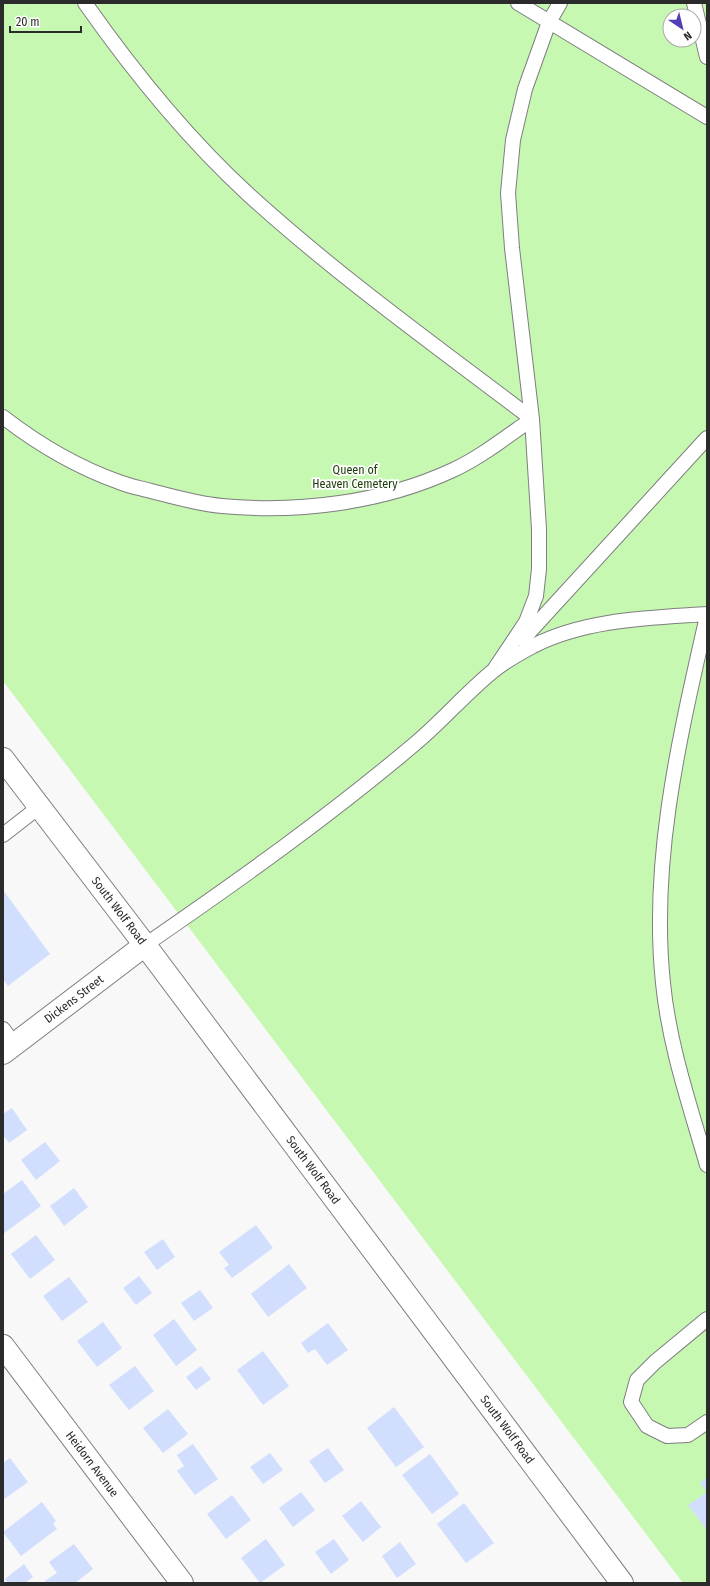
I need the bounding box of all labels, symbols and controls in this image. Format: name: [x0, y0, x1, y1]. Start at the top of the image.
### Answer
scale bar: [10, 8, 81, 34]
north arrow: [662, 8, 702, 48]
text: 20 m: [16, 15, 40, 29]
text: N: [681, 29, 694, 43]
park label: Queen of Heaven Cemetery: [312, 463, 398, 491]
street label: South Wolf Road: [89, 874, 149, 947]
street label: Dickens Street: [42, 972, 106, 1026]
street label: South Wolf Road: [283, 1133, 343, 1207]
street label: South Wolf Road: [477, 1393, 537, 1466]
street label: Heidorn Avenue: [63, 1429, 121, 1500]

